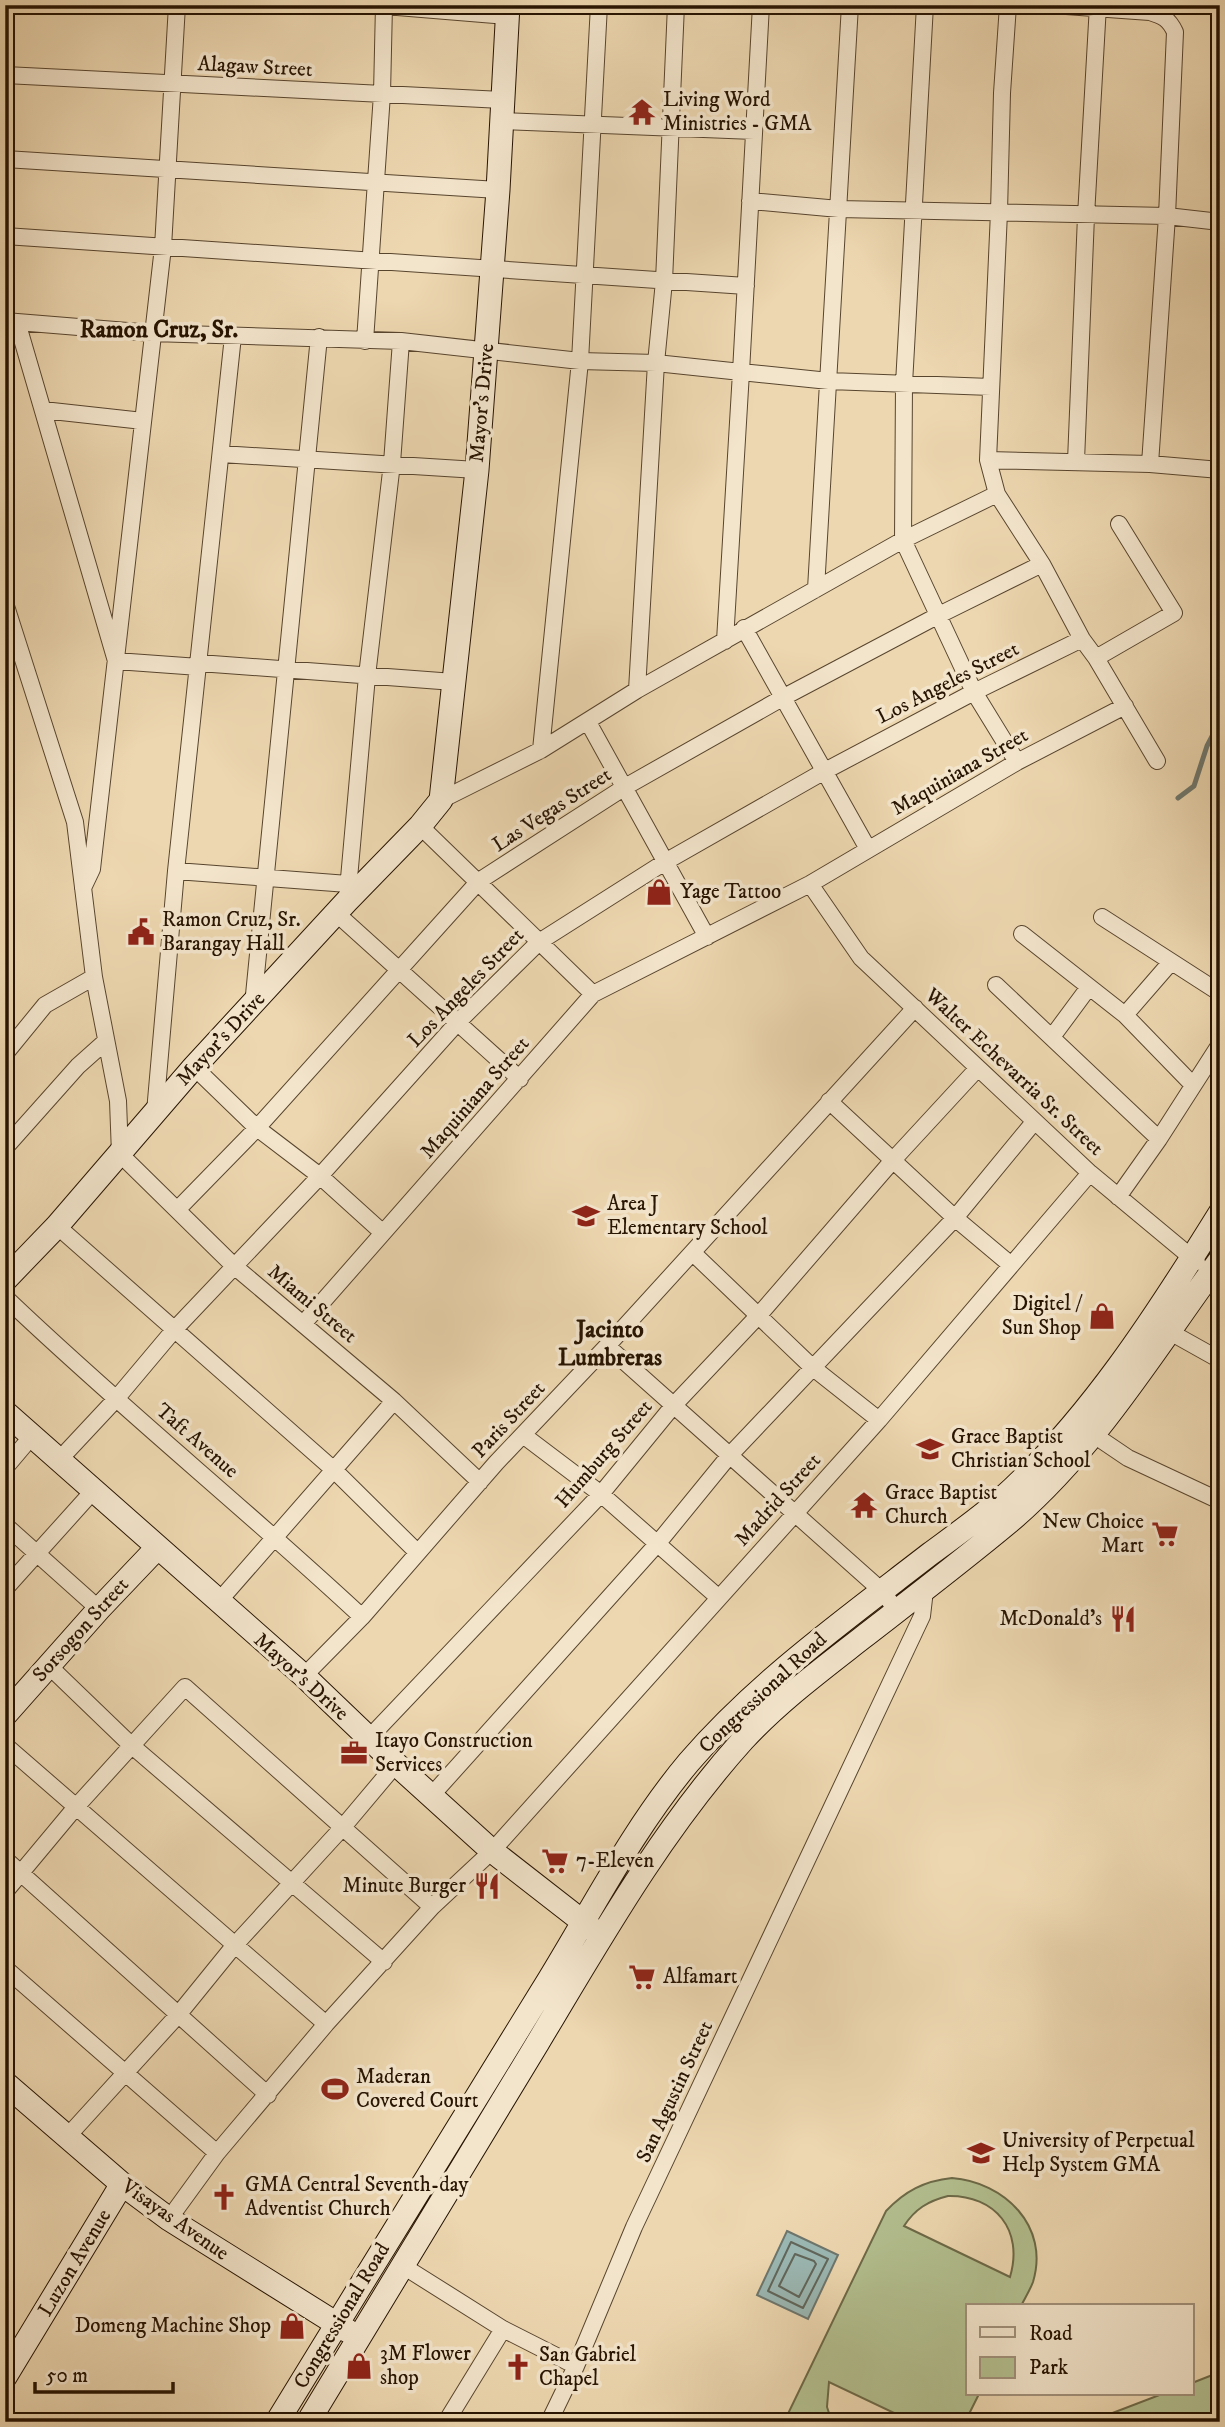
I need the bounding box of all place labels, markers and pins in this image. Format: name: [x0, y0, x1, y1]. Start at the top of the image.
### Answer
place label: Living Word Ministries - GMA: [663, 87, 812, 137]
temple icon: Living Word Ministries - GMA: [627, 97, 657, 127]
shop icon: Yage Tattoo: [644, 877, 674, 907]
place label: Yage Tattoo: [680, 879, 781, 905]
place label: Ramon Cruz, Sr. Barangay Hall: [162, 907, 301, 957]
public building icon: Ramon Cruz, Sr. Barangay Hall: [126, 917, 156, 947]
place label: Area J Elementary School: [607, 1191, 768, 1241]
school or university icon: Area J Elementary School: [571, 1201, 601, 1231]
place label: Digitel / Sun Shop: [1002, 1291, 1083, 1341]
shop icon: Digitel / Sun Shop: [1087, 1301, 1117, 1331]
place label: Grace Baptist Christian School: [951, 1424, 1091, 1474]
school or university icon: Grace Baptist Christian School: [915, 1434, 945, 1464]
place label: Grace Baptist Church: [885, 1480, 998, 1530]
temple icon: Grace Baptist Church: [849, 1490, 879, 1520]
place label: New Choice Mart: [1042, 1509, 1144, 1559]
supermarket icon: New Choice Mart: [1150, 1519, 1180, 1549]
restaurant icon: McDonald's: [1108, 1604, 1138, 1634]
place label: McDonald's: [999, 1606, 1102, 1632]
place label: Itayo Construction Services: [375, 1728, 533, 1778]
office icon: Itayo Construction Services: [339, 1738, 369, 1768]
supermarket icon: 7-Eleven: [540, 1846, 570, 1876]
place label: 7-Eleven: [576, 1848, 654, 1874]
restaurant icon: Minute Burger: [472, 1871, 502, 1901]
place label: Minute Burger: [342, 1873, 466, 1899]
supermarket icon: Alfamart: [627, 1962, 657, 1992]
place label: Alfamart: [663, 1964, 738, 1990]
place label: Maderan Covered Court: [356, 2064, 479, 2114]
sports icon: Maderan Covered Court: [320, 2074, 350, 2104]
place label: University of Perpetual Help System GMA: [1002, 2128, 1195, 2178]
school or university icon: University of Perpetual Help System GMA: [966, 2138, 996, 2168]
place label: GMA Central Seventh-day Adventist Church: [245, 2172, 470, 2222]
church icon: GMA Central Seventh-day Adventist Church: [209, 2182, 239, 2212]
shop icon: Domeng Machine Shop: [277, 2311, 307, 2341]
place label: Domeng Machine Shop: [75, 2313, 271, 2339]
place label: 3M Flower shop: [380, 2341, 471, 2391]
place label: San Gabriel Chapel: [539, 2342, 637, 2392]
shop icon: 3M Flower shop: [344, 2351, 374, 2381]
church icon: San Gabriel Chapel: [503, 2352, 533, 2382]

